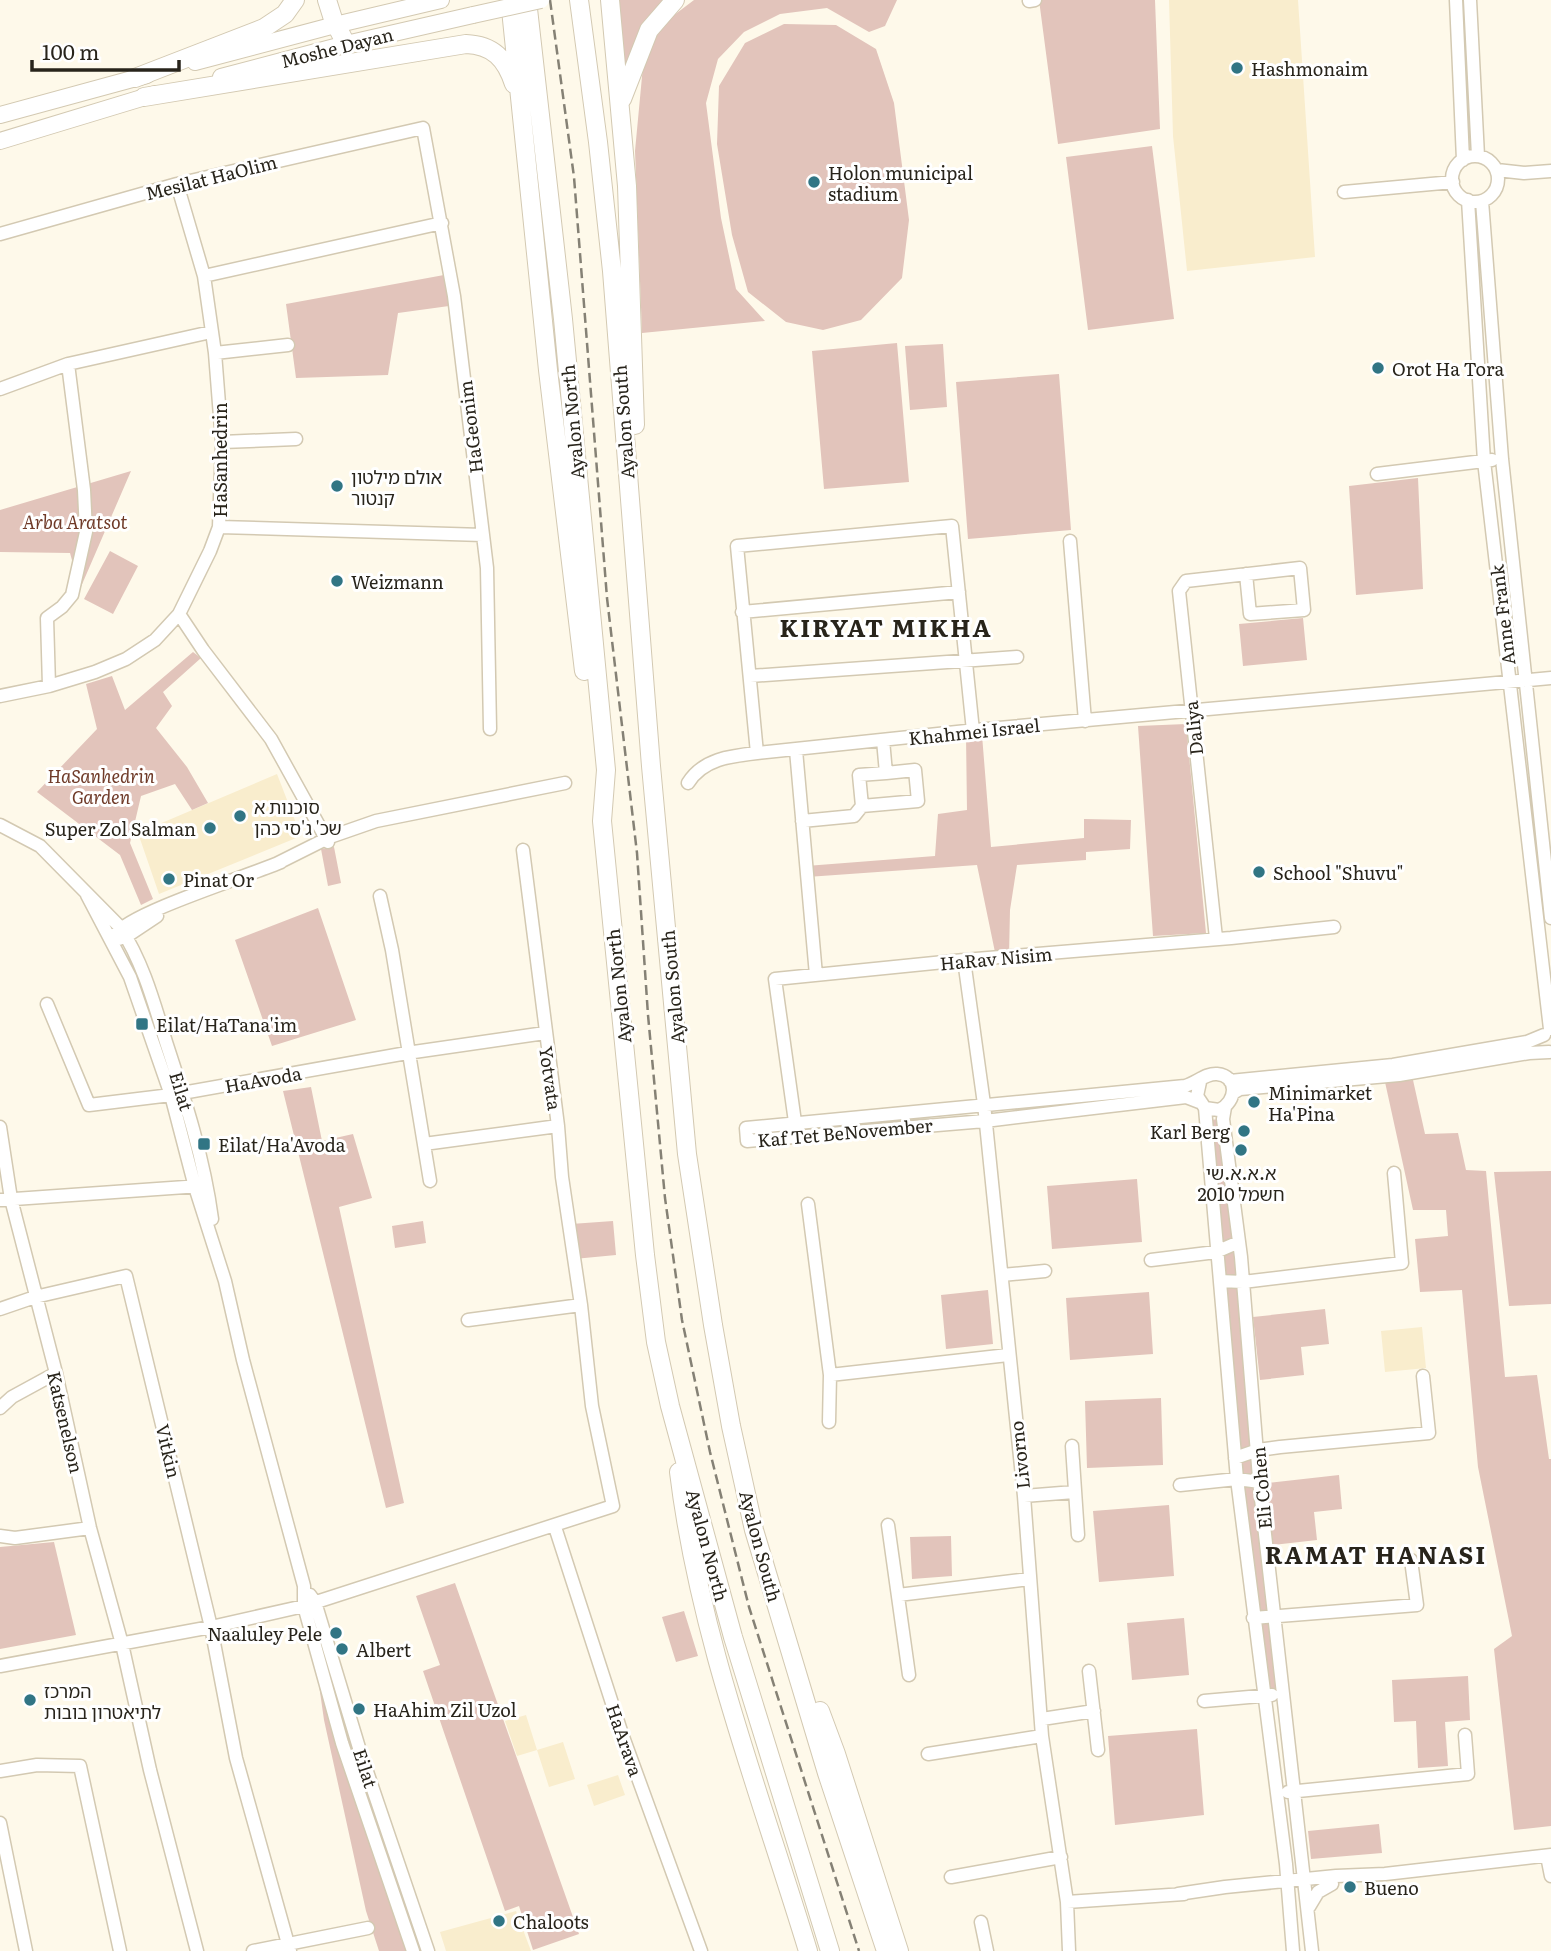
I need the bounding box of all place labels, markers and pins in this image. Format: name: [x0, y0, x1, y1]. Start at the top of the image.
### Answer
place label: Hashmonaim: [1251, 55, 1368, 82]
marker: Hashmonaim: [1229, 60, 1245, 76]
place label: Holon municipal stadium: [828, 159, 973, 207]
marker: Holon municipal stadium: [806, 174, 822, 190]
place label: Orot Ha Tora: [1392, 355, 1504, 382]
marker: Orot Ha Tora: [1370, 360, 1386, 376]
place label: אולם מילטון קנטור: [351, 463, 442, 511]
marker: אולם מילטון קנטור: [329, 478, 345, 494]
place label: Weizmann: [351, 568, 444, 595]
marker: Weizmann: [329, 573, 345, 589]
place label: סוכנות א שכ' ג'סי כהן: [254, 793, 342, 841]
marker: סוכנות א שכ' ג'סי כהן: [232, 808, 248, 824]
place label: Super Zol Salman: [45, 815, 196, 842]
marker: Super Zol Salman: [202, 820, 218, 836]
place label: School "Shuvu": [1273, 859, 1403, 886]
marker: School "Shuvu": [1251, 864, 1267, 880]
place label: Pinat Or: [183, 866, 254, 893]
marker: Pinat Or: [161, 871, 177, 887]
place label: Eilat/HaTana'im: [156, 1011, 297, 1038]
marker: Eilat/HaTana'im: [134, 1016, 150, 1032]
place label: Minimarket Ha'Pina: [1268, 1079, 1373, 1127]
marker: Minimarket Ha'Pina: [1246, 1094, 1262, 1110]
place label: Karl Berg: [1150, 1118, 1231, 1145]
marker: Karl Berg: [1236, 1123, 1252, 1139]
place label: Eilat/Ha'Avoda: [218, 1131, 346, 1158]
marker: Eilat/Ha'Avoda: [196, 1136, 212, 1152]
marker: א.א.א.שי חשמל 2010: [1233, 1142, 1249, 1158]
place label: א.א.א.שי חשמל 2010: [1197, 1159, 1285, 1207]
place label: Naaluley Pele: [207, 1620, 322, 1647]
marker: Naaluley Pele: [328, 1625, 344, 1641]
place label: Albert: [356, 1636, 412, 1663]
marker: Albert: [334, 1641, 350, 1657]
place label: המרכז לתיאטרון בובות: [44, 1677, 161, 1725]
marker: המרכז לתיאטרון בובות: [22, 1692, 38, 1708]
place label: HaAhim Zil Uzol: [373, 1696, 517, 1723]
marker: HaAhim Zil Uzol: [351, 1701, 367, 1717]
place label: Bueno: [1364, 1874, 1419, 1901]
marker: Bueno: [1342, 1879, 1358, 1895]
place label: Chaloots: [513, 1908, 589, 1935]
marker: Chaloots: [491, 1913, 507, 1929]

